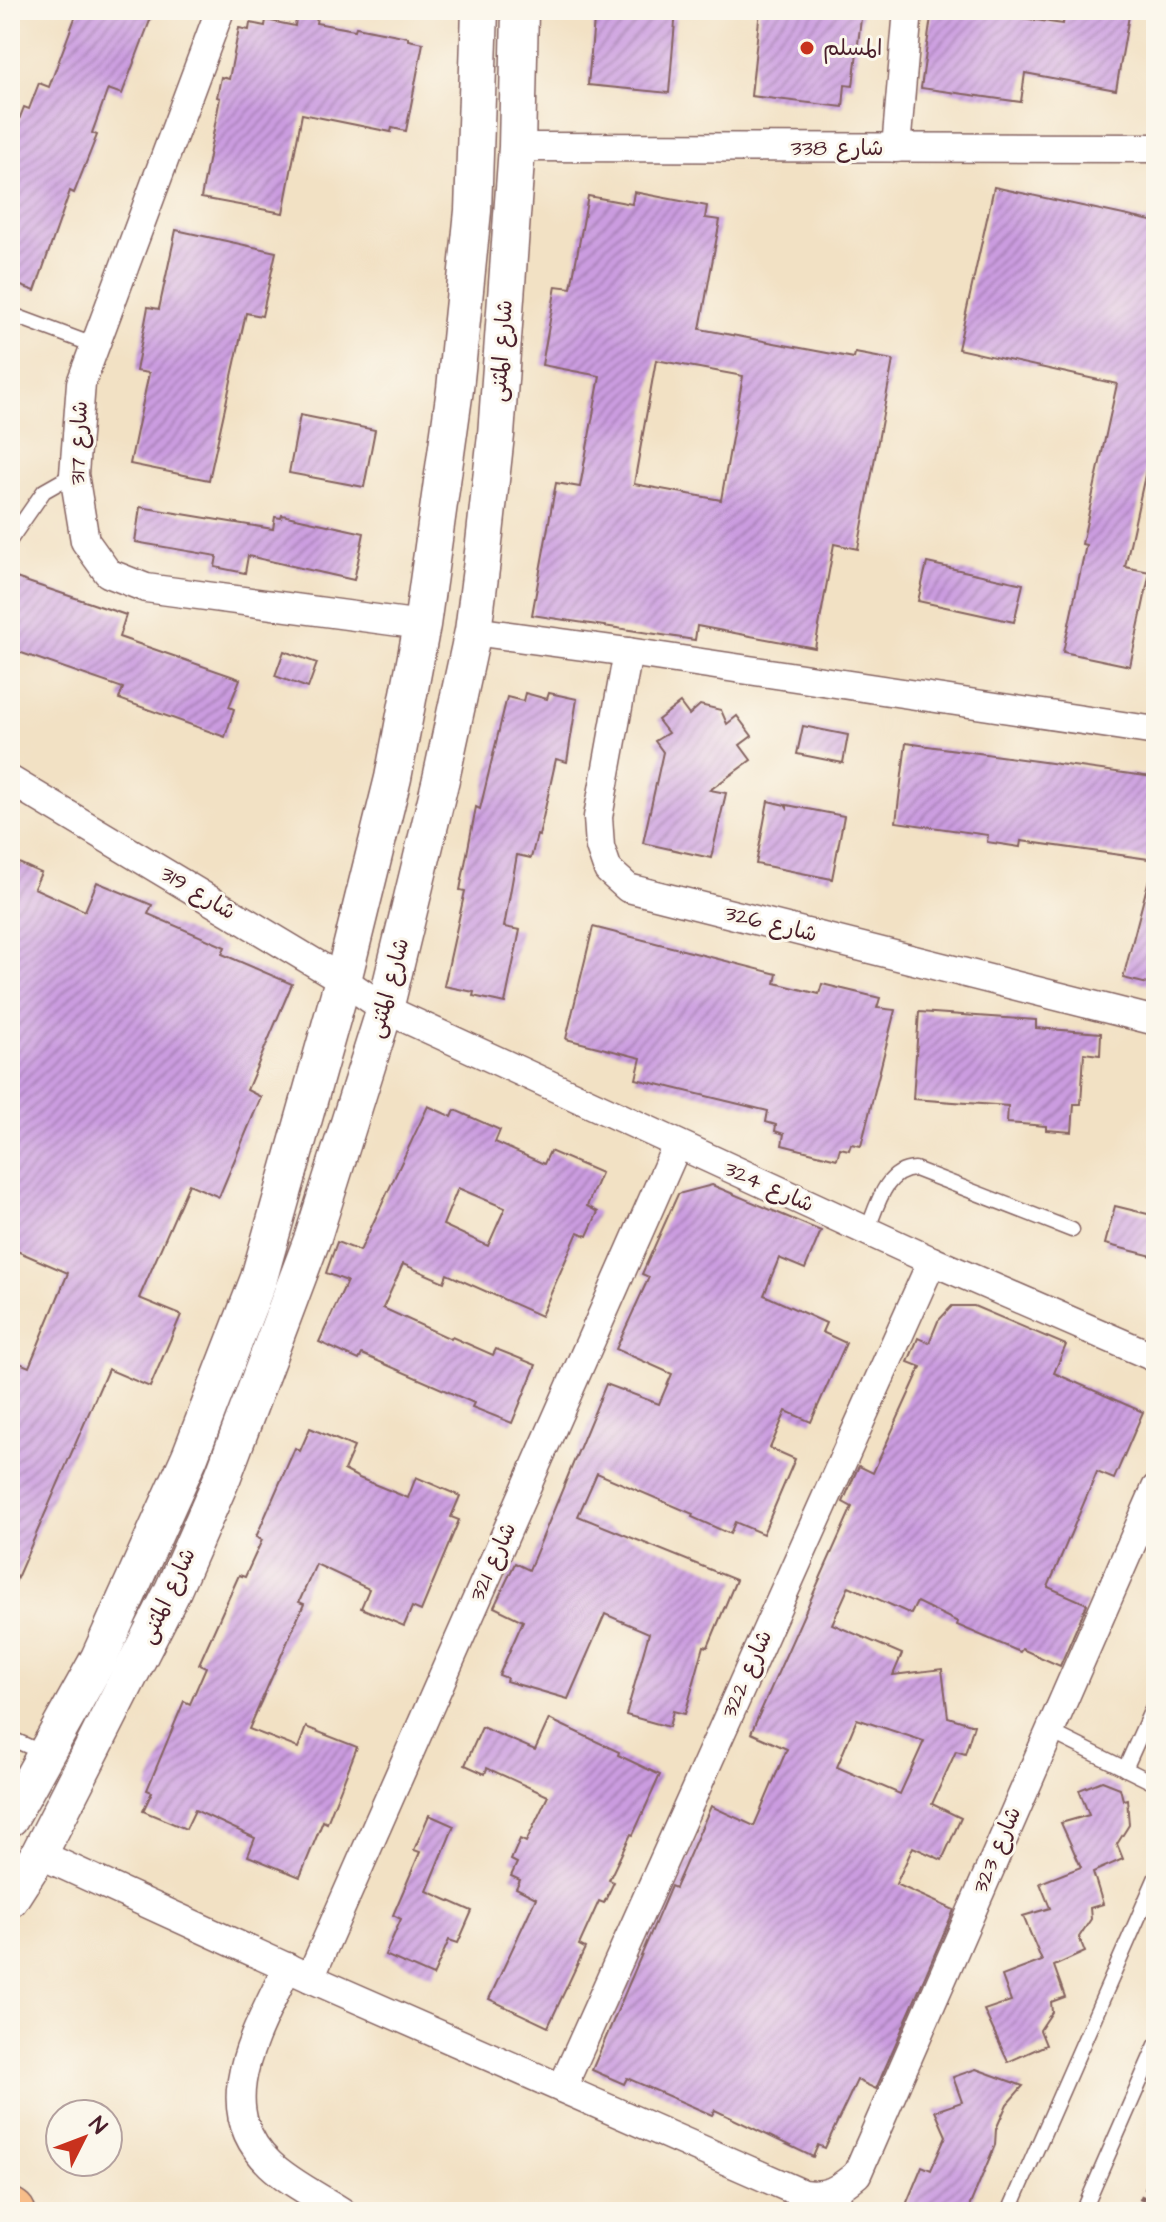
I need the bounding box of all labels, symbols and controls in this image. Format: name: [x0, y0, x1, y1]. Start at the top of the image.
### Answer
place label: المسلم: [823, 33, 882, 64]
marker: المسلم: [798, 39, 816, 57]
street label: شارع 338: [790, 133, 884, 164]
street label: شارع المثنى: [483, 299, 521, 403]
street label: شارع 317: [62, 401, 96, 485]
street label: شارع 319: [154, 858, 242, 928]
street label: شارع 326: [722, 898, 820, 950]
street label: شارع المثنى: [361, 934, 417, 1042]
street label: شارع 324: [719, 1153, 819, 1221]
street label: شارع 321: [462, 1518, 524, 1606]
street label: شارع المثنى: [132, 1543, 204, 1649]
street label: شارع 322: [714, 1625, 780, 1723]
street label: شارع 323: [965, 1802, 1029, 1898]
north arrow: [44, 2098, 124, 2178]
text: N: [82, 2110, 114, 2141]

